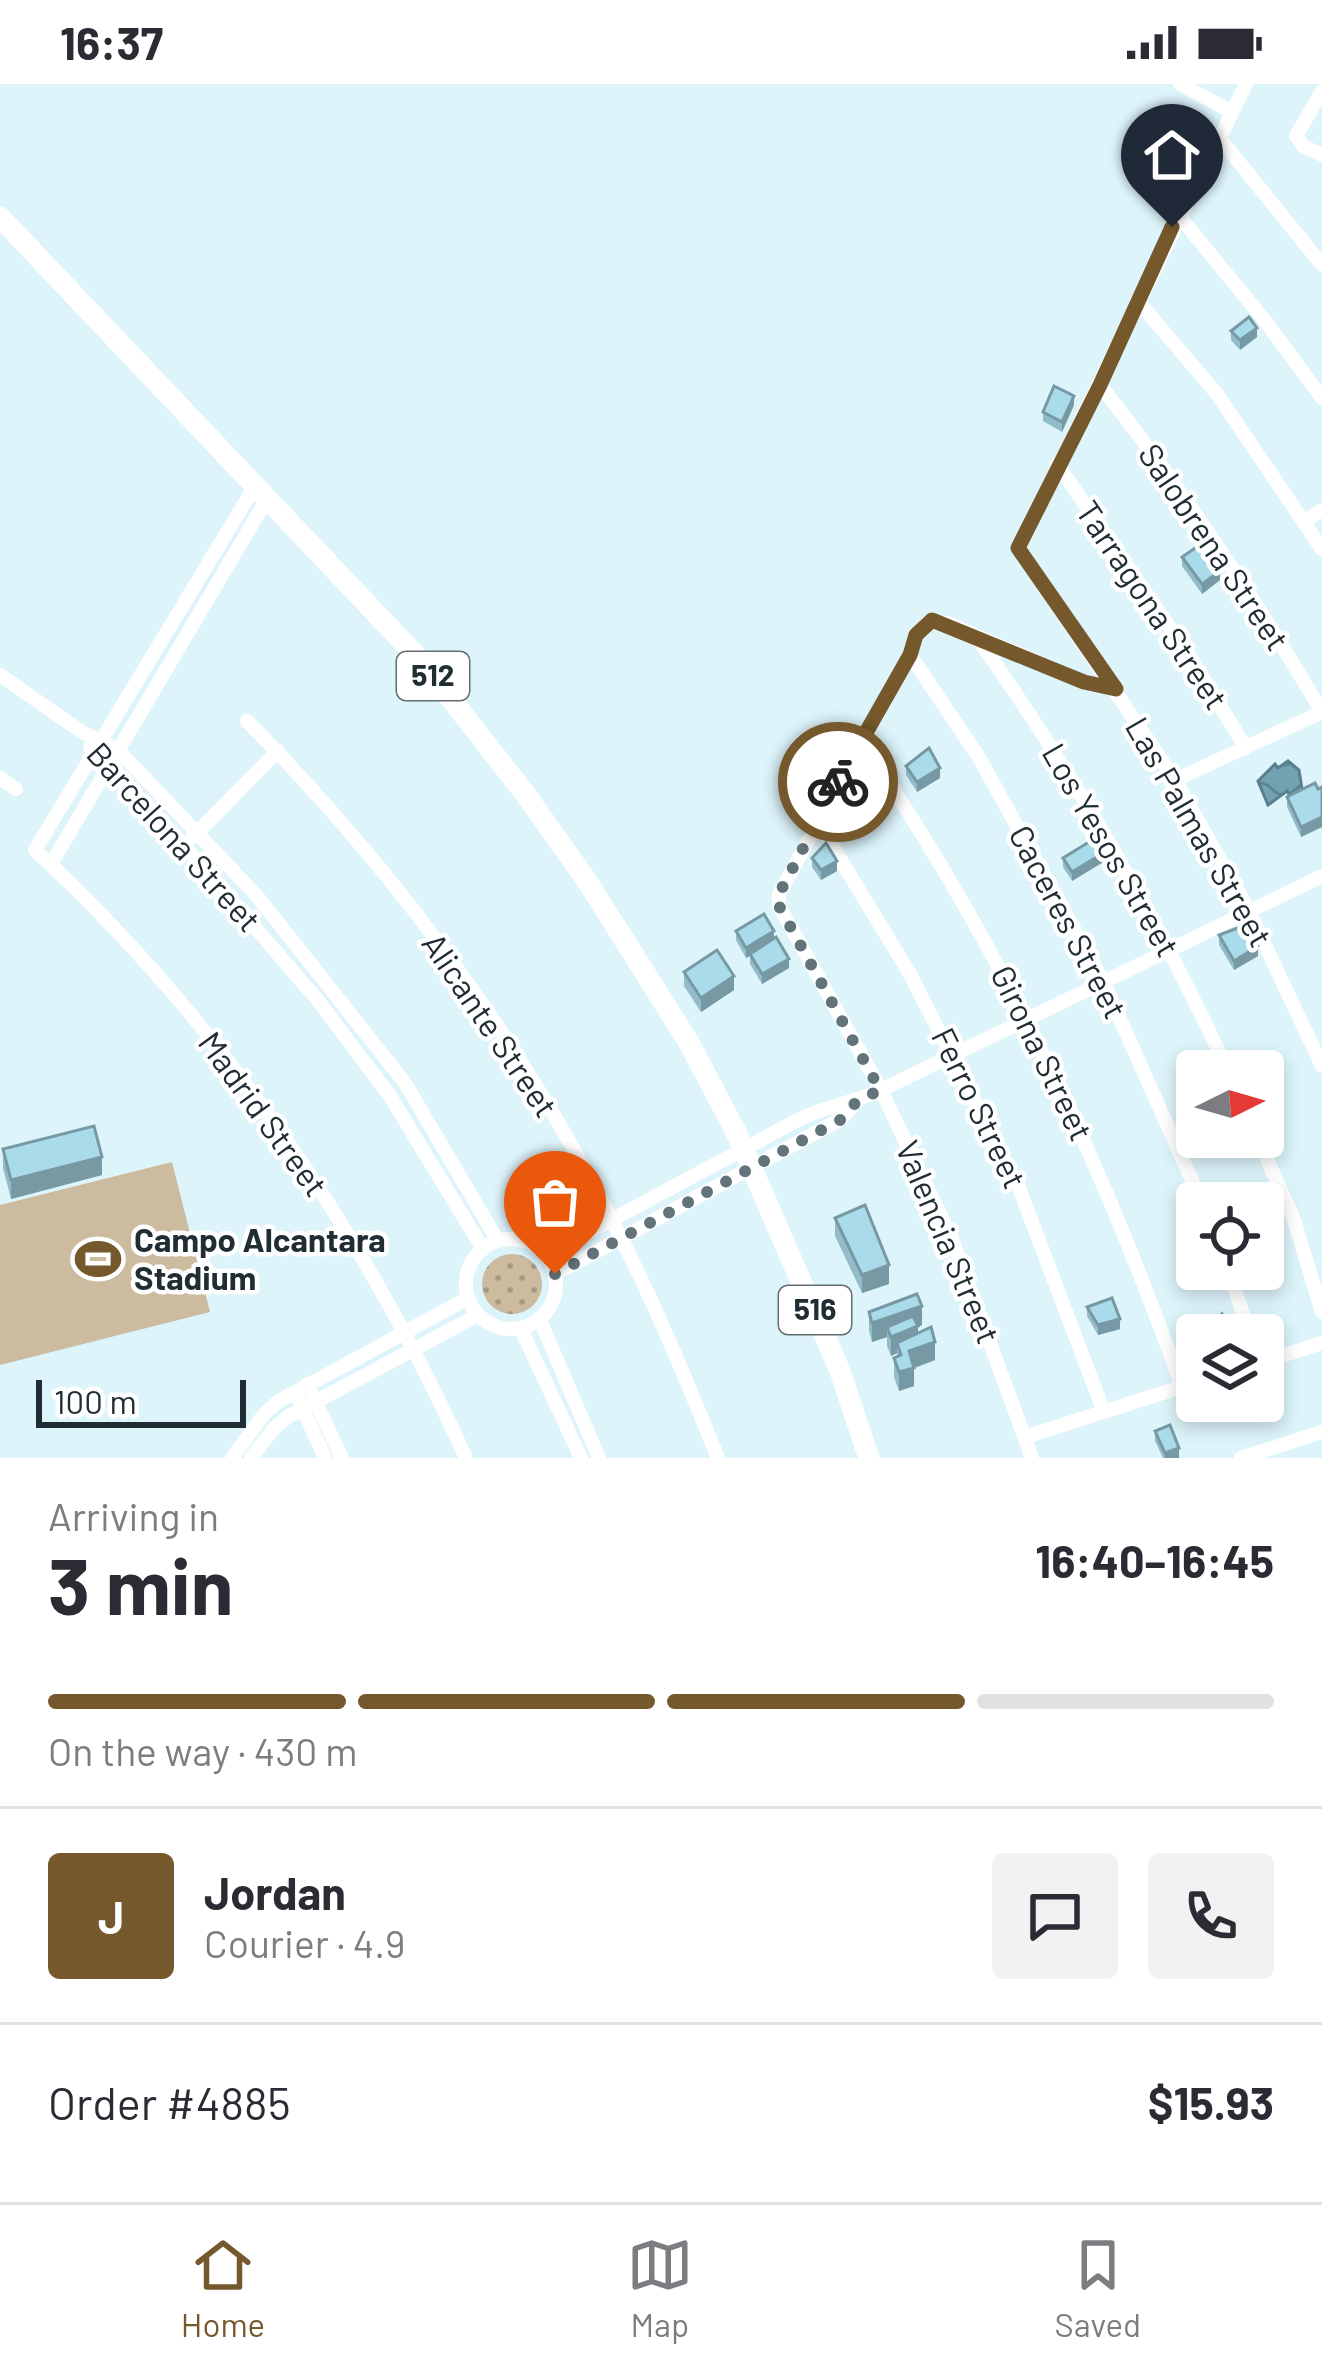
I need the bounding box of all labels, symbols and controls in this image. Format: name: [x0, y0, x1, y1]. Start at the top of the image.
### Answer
text: 16:37: [60, 15, 163, 69]
pin: [1121, 104, 1223, 227]
icon: home: [1139, 122, 1205, 188]
street label: Salobrena Street: [1131, 436, 1299, 657]
street label: Tarragona Street: [1068, 493, 1237, 716]
road number: 512: [397, 652, 469, 700]
street label: Las Palmas Street: [1118, 709, 1282, 954]
courier: [778, 722, 898, 842]
street label: Barcelona Street: [79, 733, 270, 939]
street label: Los Yesos Street: [1035, 736, 1189, 963]
icon: bike: [805, 749, 871, 815]
street label: Caceres Street: [1001, 818, 1137, 1025]
street label: Alicante Street: [415, 925, 567, 1124]
street label: Girona Street: [983, 958, 1102, 1147]
street label: Ferro Street: [924, 1021, 1036, 1194]
street label: Madrid Street: [191, 1023, 337, 1203]
north arrow: [1176, 1050, 1284, 1158]
map controls: [1176, 1050, 1284, 1422]
street label: Valencia Street: [888, 1134, 1010, 1349]
pin: [504, 1151, 606, 1274]
icon: bag: [522, 1169, 588, 1235]
button: locate: [1176, 1182, 1284, 1290]
place label: Campo Alcantara Stadium: [134, 1219, 386, 1297]
sports icon: Campo Alcantara Stadium: [73, 1234, 123, 1284]
road number: 516: [779, 1286, 851, 1334]
button: layers: [1176, 1314, 1284, 1422]
scale bar: [36, 1374, 246, 1427]
text: 100 m: [54, 1381, 137, 1421]
text: Arriving in: [48, 1492, 219, 1539]
text: 16:40–16:45: [1035, 1533, 1274, 1587]
text: 3 min: [48, 1537, 233, 1631]
text: On the way · 430 m: [48, 1727, 357, 1774]
button: chat: [992, 1853, 1118, 1979]
button: phone: [1148, 1853, 1274, 1979]
text: Jordan: [204, 1865, 346, 1919]
text: J: [98, 1889, 124, 1943]
text: Courier · 4.9: [204, 1919, 405, 1966]
text: Order #4885: [48, 2075, 291, 2129]
text: $15.93: [1148, 2075, 1274, 2129]
tab: Home: [181, 2232, 265, 2344]
tab: Map: [627, 2232, 693, 2344]
tab: Saved: [1055, 2232, 1141, 2344]

